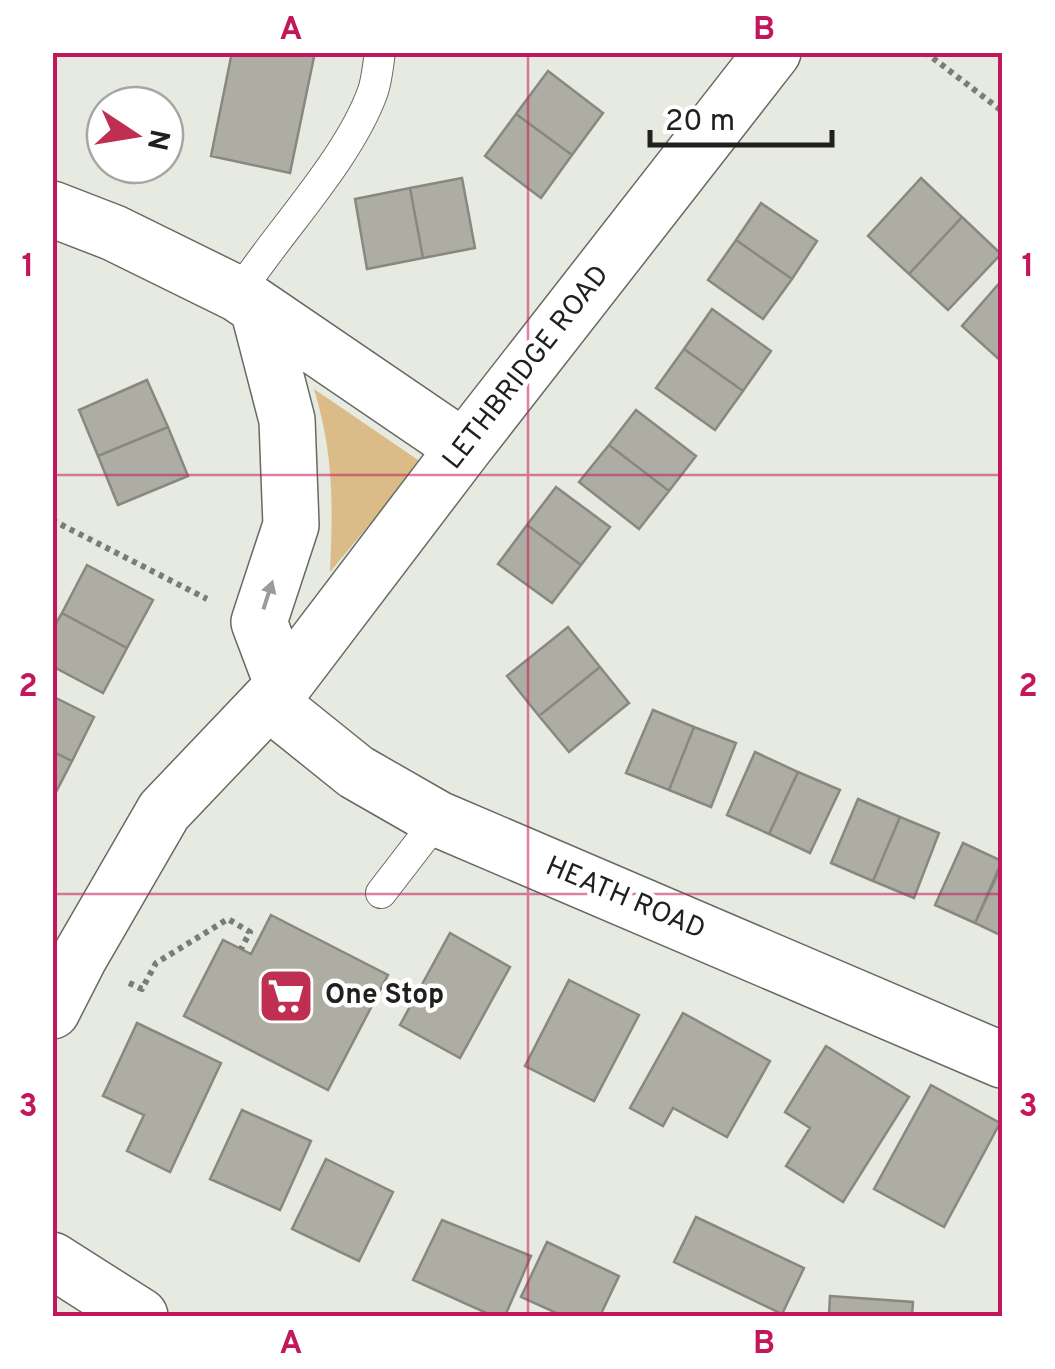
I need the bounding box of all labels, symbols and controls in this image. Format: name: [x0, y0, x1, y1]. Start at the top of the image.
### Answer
text: A: [280, 11, 302, 51]
text: B: [753, 11, 775, 51]
north arrow: [85, 85, 185, 185]
scale bar: [650, 85, 832, 147]
text: 20 m: [665, 104, 735, 141]
text: N: [137, 126, 176, 153]
text: 1: [22, 248, 34, 288]
text: 1: [1022, 248, 1034, 288]
street label: LETHBRIDGE ROAD: [436, 258, 618, 478]
one-way arrow: [261, 579, 276, 609]
text: 2: [18, 668, 38, 708]
text: 2: [1018, 668, 1038, 708]
street label: HEATH ROAD: [540, 849, 710, 949]
supermarket icon: One Stop: [256, 966, 316, 1026]
place label: One Stop: [325, 978, 444, 1014]
text: 3: [18, 1088, 38, 1128]
text: 3: [1018, 1088, 1038, 1128]
text: A: [280, 1325, 302, 1365]
text: B: [753, 1325, 775, 1365]

